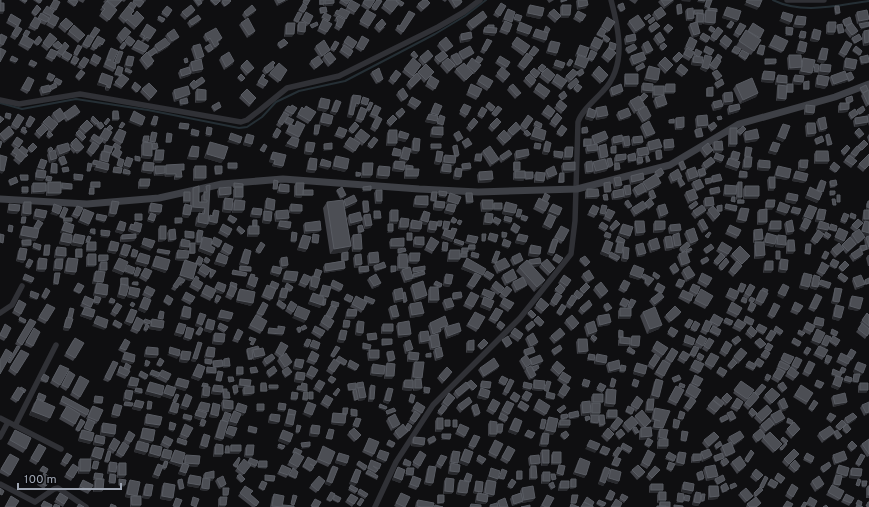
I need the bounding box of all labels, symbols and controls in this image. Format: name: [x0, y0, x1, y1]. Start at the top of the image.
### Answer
scale bar: [18, 465, 121, 491]
text: 100 m: [24, 472, 57, 488]

